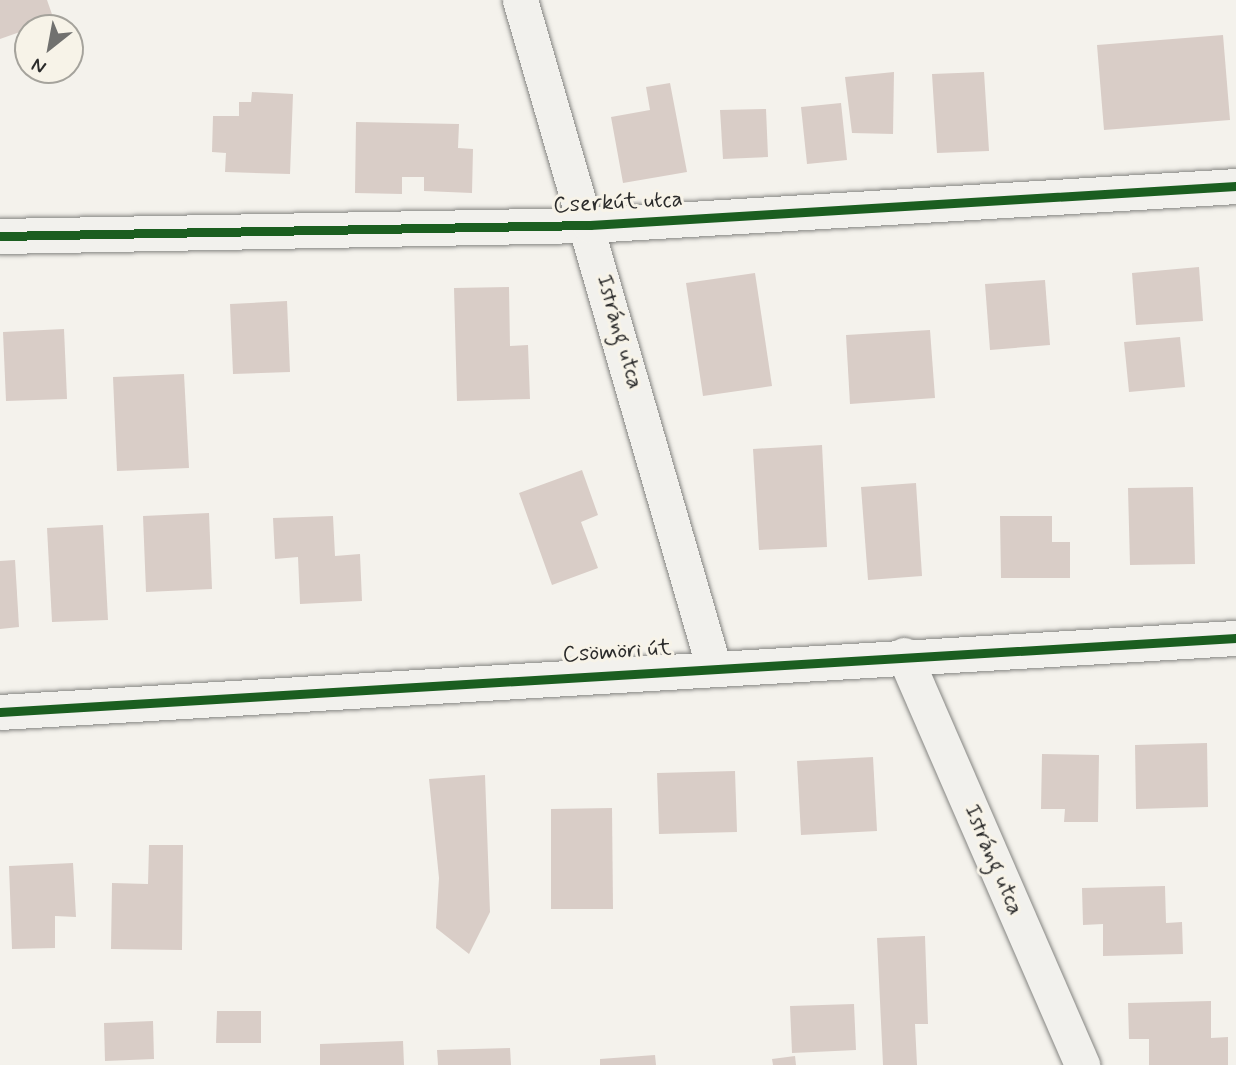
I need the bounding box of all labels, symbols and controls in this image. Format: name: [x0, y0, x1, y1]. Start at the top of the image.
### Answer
north arrow: [14, 14, 84, 84]
text: N: [27, 52, 51, 80]
street label: Cserkút utca: [549, 186, 687, 220]
street label: Istráng utca: [589, 269, 649, 395]
street label: Csömöri út: [562, 634, 672, 670]
street label: Istráng utca: [956, 798, 1030, 922]

